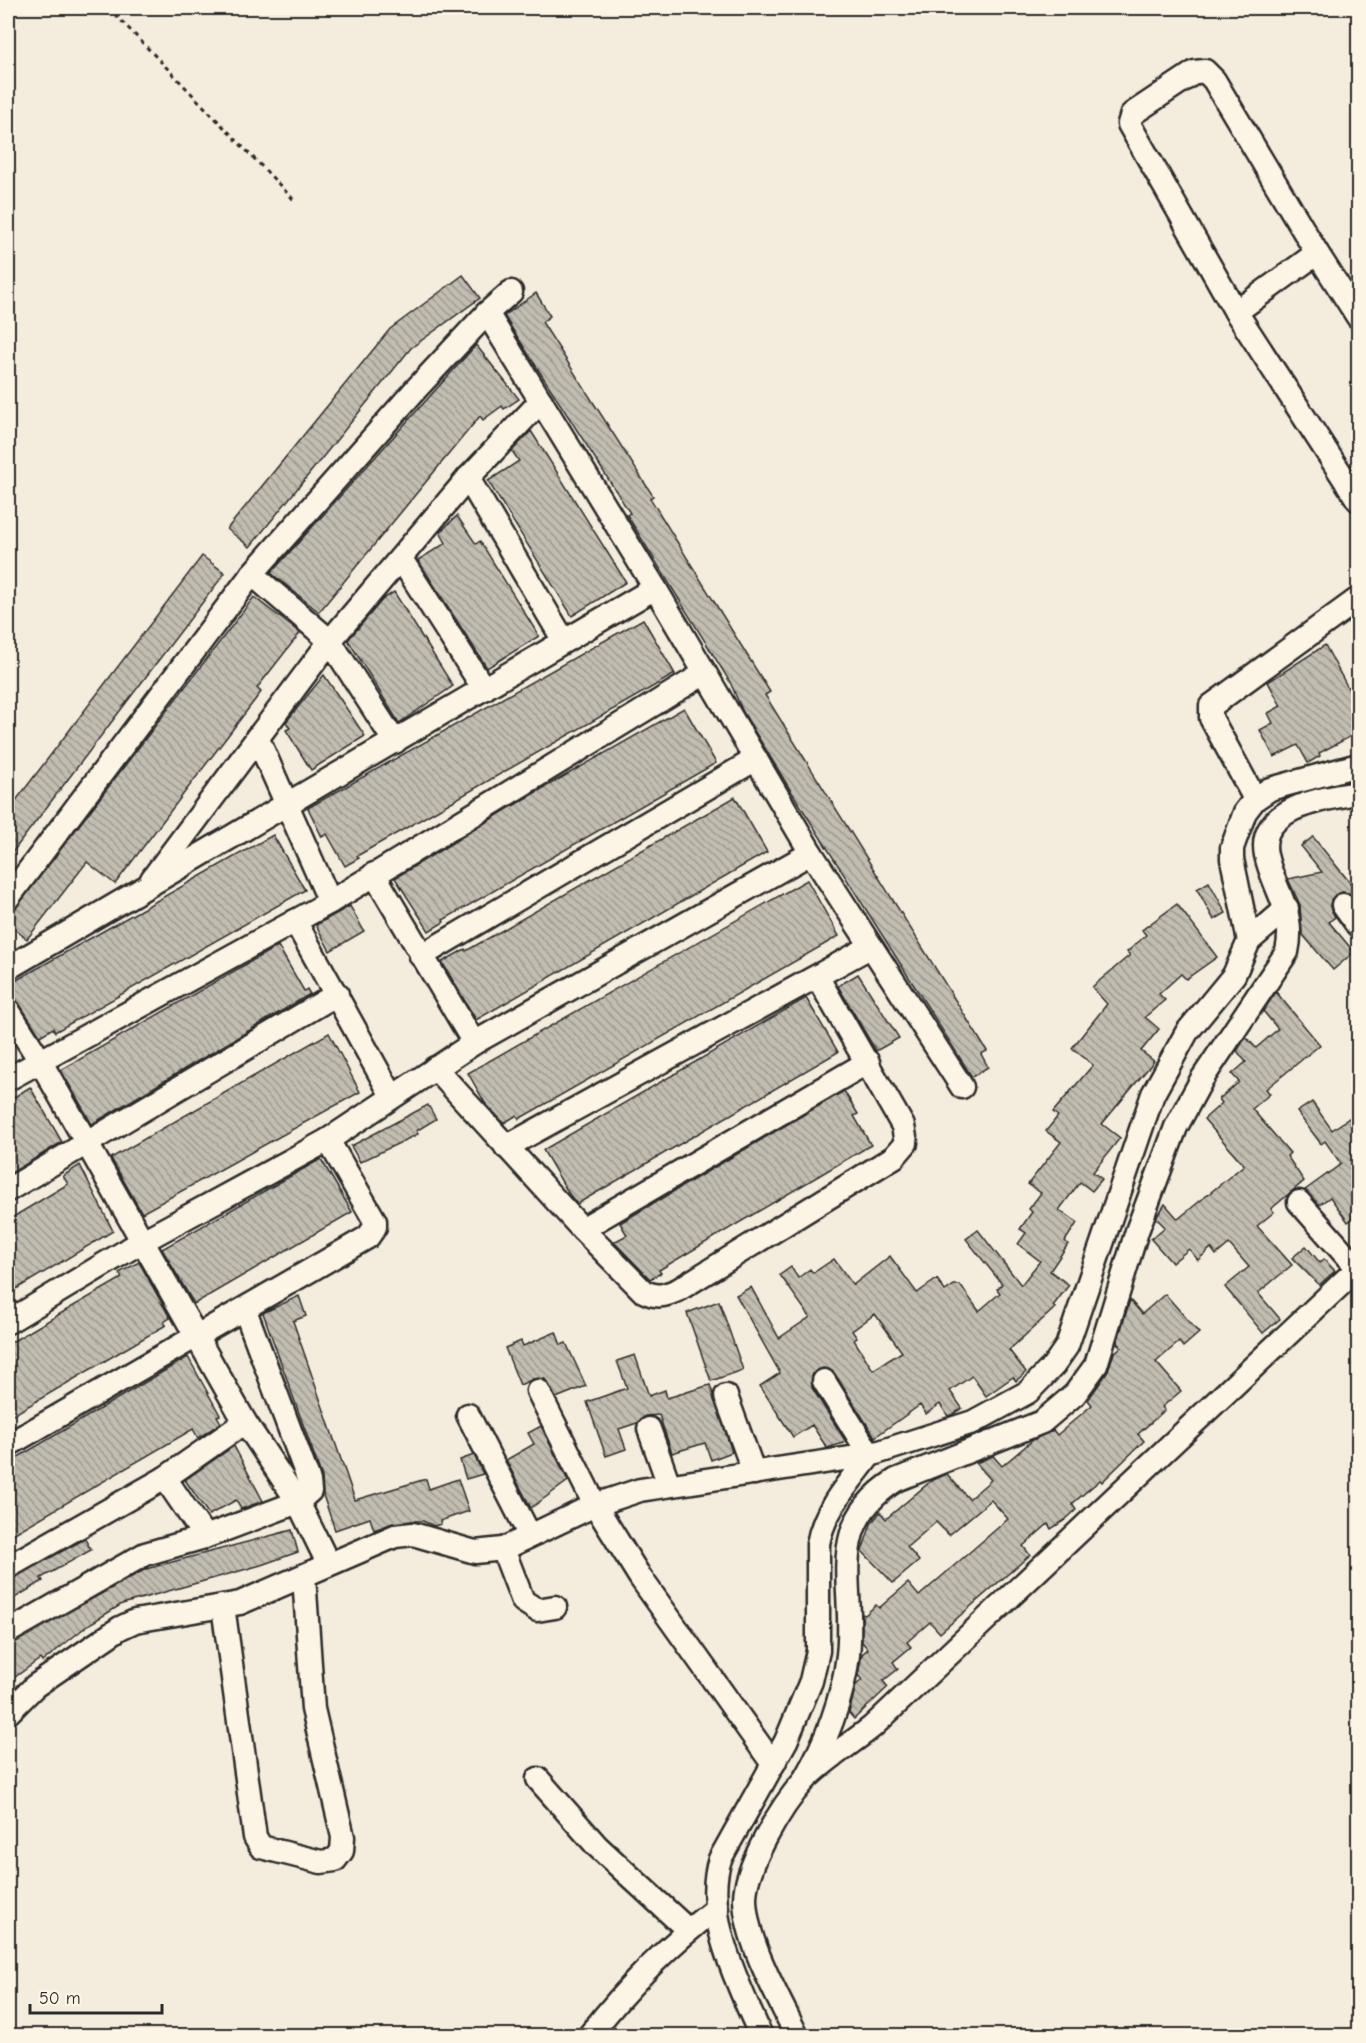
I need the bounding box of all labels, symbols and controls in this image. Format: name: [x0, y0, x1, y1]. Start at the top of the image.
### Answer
scale bar: [30, 1977, 162, 2015]
text: 50 m: [39, 1988, 81, 2009]

